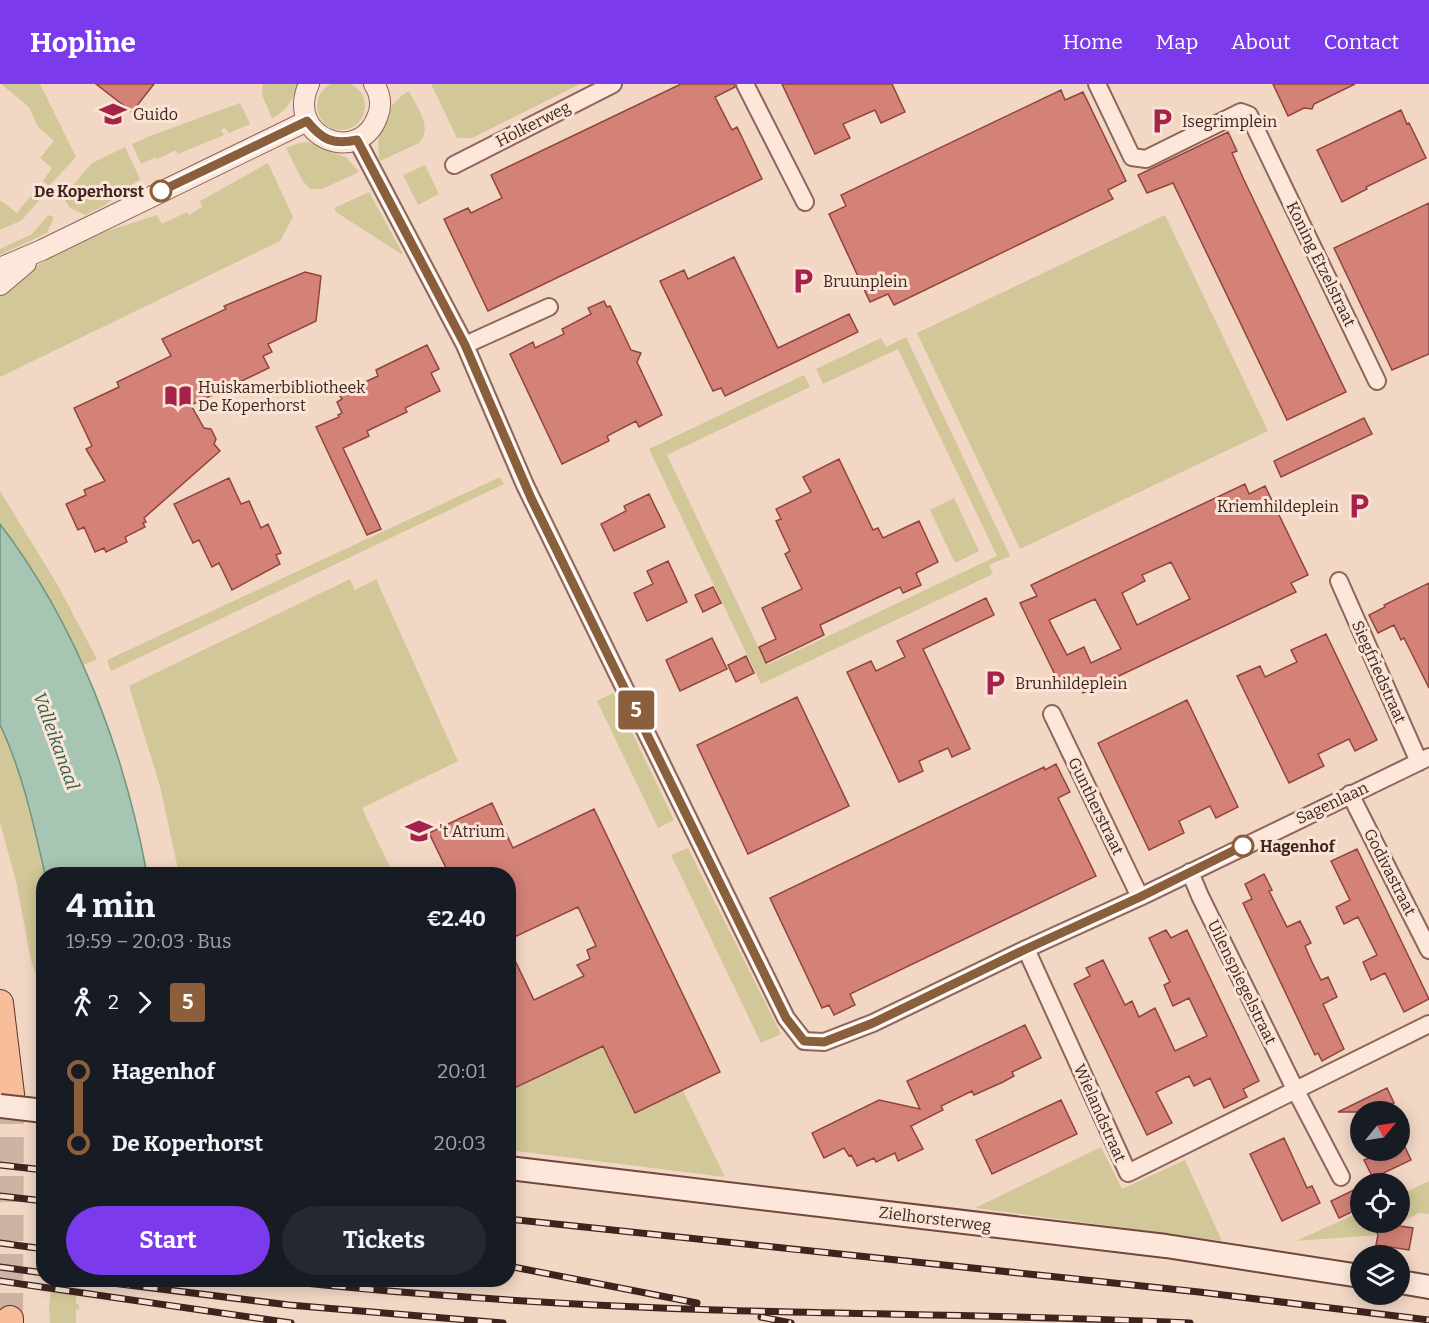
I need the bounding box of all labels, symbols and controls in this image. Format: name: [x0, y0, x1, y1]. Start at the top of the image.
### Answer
text: Hopline: [30, 26, 136, 59]
text: Home: [1063, 29, 1123, 55]
text: Map: [1156, 29, 1198, 55]
text: About: [1231, 29, 1291, 55]
text: Contact: [1324, 29, 1399, 55]
street label: Holkerweg: [493, 97, 573, 151]
school or university icon: Guido: [98, 99, 128, 129]
place label: Guido: [133, 105, 178, 124]
parking icon: Isegrimplein: [1147, 106, 1177, 136]
place label: Isegrimplein: [1182, 112, 1277, 131]
marker: De Koperhorst: [150, 180, 172, 202]
place label: De Koperhorst: [34, 182, 145, 201]
street label: Koning Etzelstraat: [1282, 198, 1360, 330]
parking icon: Bruunplein: [788, 266, 818, 296]
place label: Bruunplein: [823, 272, 908, 291]
place label: Huiskamerbibliotheek De Koperhorst: [198, 378, 365, 415]
library icon: Huiskamerbibliotheek De Koperhorst: [163, 381, 193, 411]
parking icon: Kriemhildeplein: [1344, 491, 1374, 521]
place label: Kriemhildeplein: [1217, 497, 1339, 516]
street label: Siegfriedstraat: [1348, 618, 1410, 726]
parking icon: Brunhildeplein: [980, 668, 1010, 698]
place label: Brunhildeplein: [1015, 674, 1127, 693]
water label: Valleikanaal: [28, 689, 84, 793]
line badge: 5: [616, 690, 656, 730]
text: 5: [630, 697, 642, 723]
street label: Guntherstraat: [1064, 754, 1128, 858]
street label: Sagenlaan: [1293, 778, 1371, 828]
school or university icon: 't Atrium: [404, 816, 434, 846]
place label: 't Atrium: [439, 822, 505, 841]
street label: Godivastraat: [1360, 825, 1420, 919]
marker: Hagenhof: [1232, 835, 1254, 857]
place label: Hagenhof: [1260, 837, 1336, 856]
text: 4 min: [66, 886, 155, 926]
text: €2.40: [426, 905, 486, 932]
street label: Uilenspiegelstraat: [1204, 917, 1281, 1048]
text: 19:59 – 20:03 · Bus: [66, 929, 232, 953]
icon: walk: [66, 986, 99, 1019]
icon: forward: [128, 986, 161, 1019]
text: 5: [182, 989, 193, 1015]
text: 2: [108, 990, 119, 1014]
text: Hagenhof: [112, 1058, 215, 1085]
text: 20:01: [437, 1059, 486, 1083]
street label: Wielandstraat: [1070, 1061, 1130, 1165]
north arrow: [1350, 1101, 1410, 1161]
map controls: [1350, 1101, 1410, 1305]
text: De Koperhorst: [112, 1130, 263, 1157]
text: 20:03: [434, 1131, 486, 1155]
button: locate: [1350, 1173, 1410, 1233]
street label: Zielhorsterweg: [878, 1203, 992, 1235]
button: Start: [66, 1206, 270, 1275]
button: Tickets: [282, 1206, 486, 1275]
button: layers: [1350, 1245, 1410, 1305]

